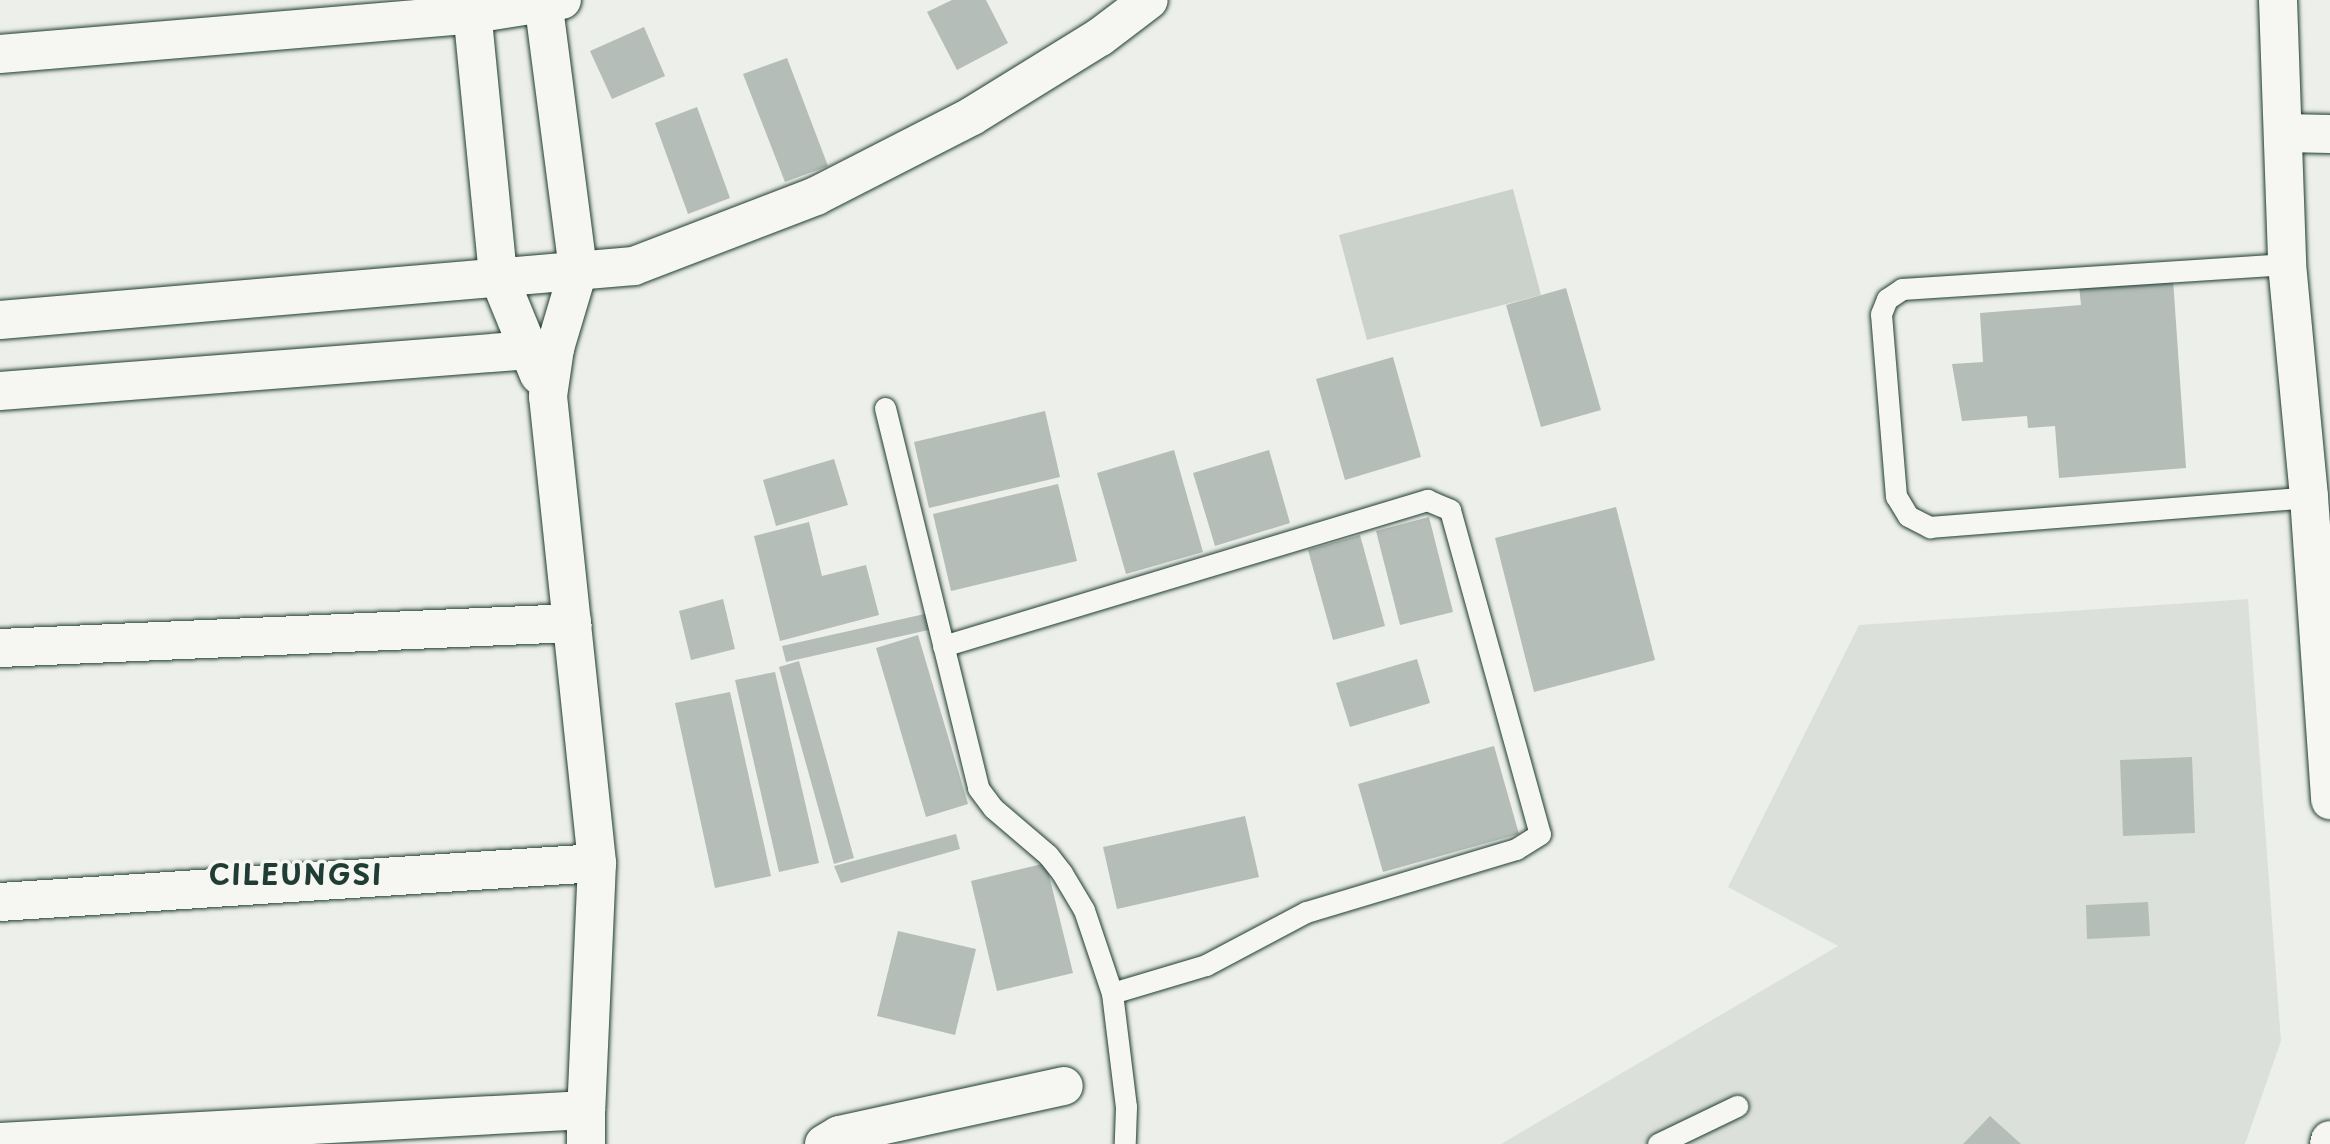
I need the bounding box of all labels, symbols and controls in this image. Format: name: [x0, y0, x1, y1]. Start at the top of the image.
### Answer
district label: CILEUNGSI: [211, 857, 381, 891]

